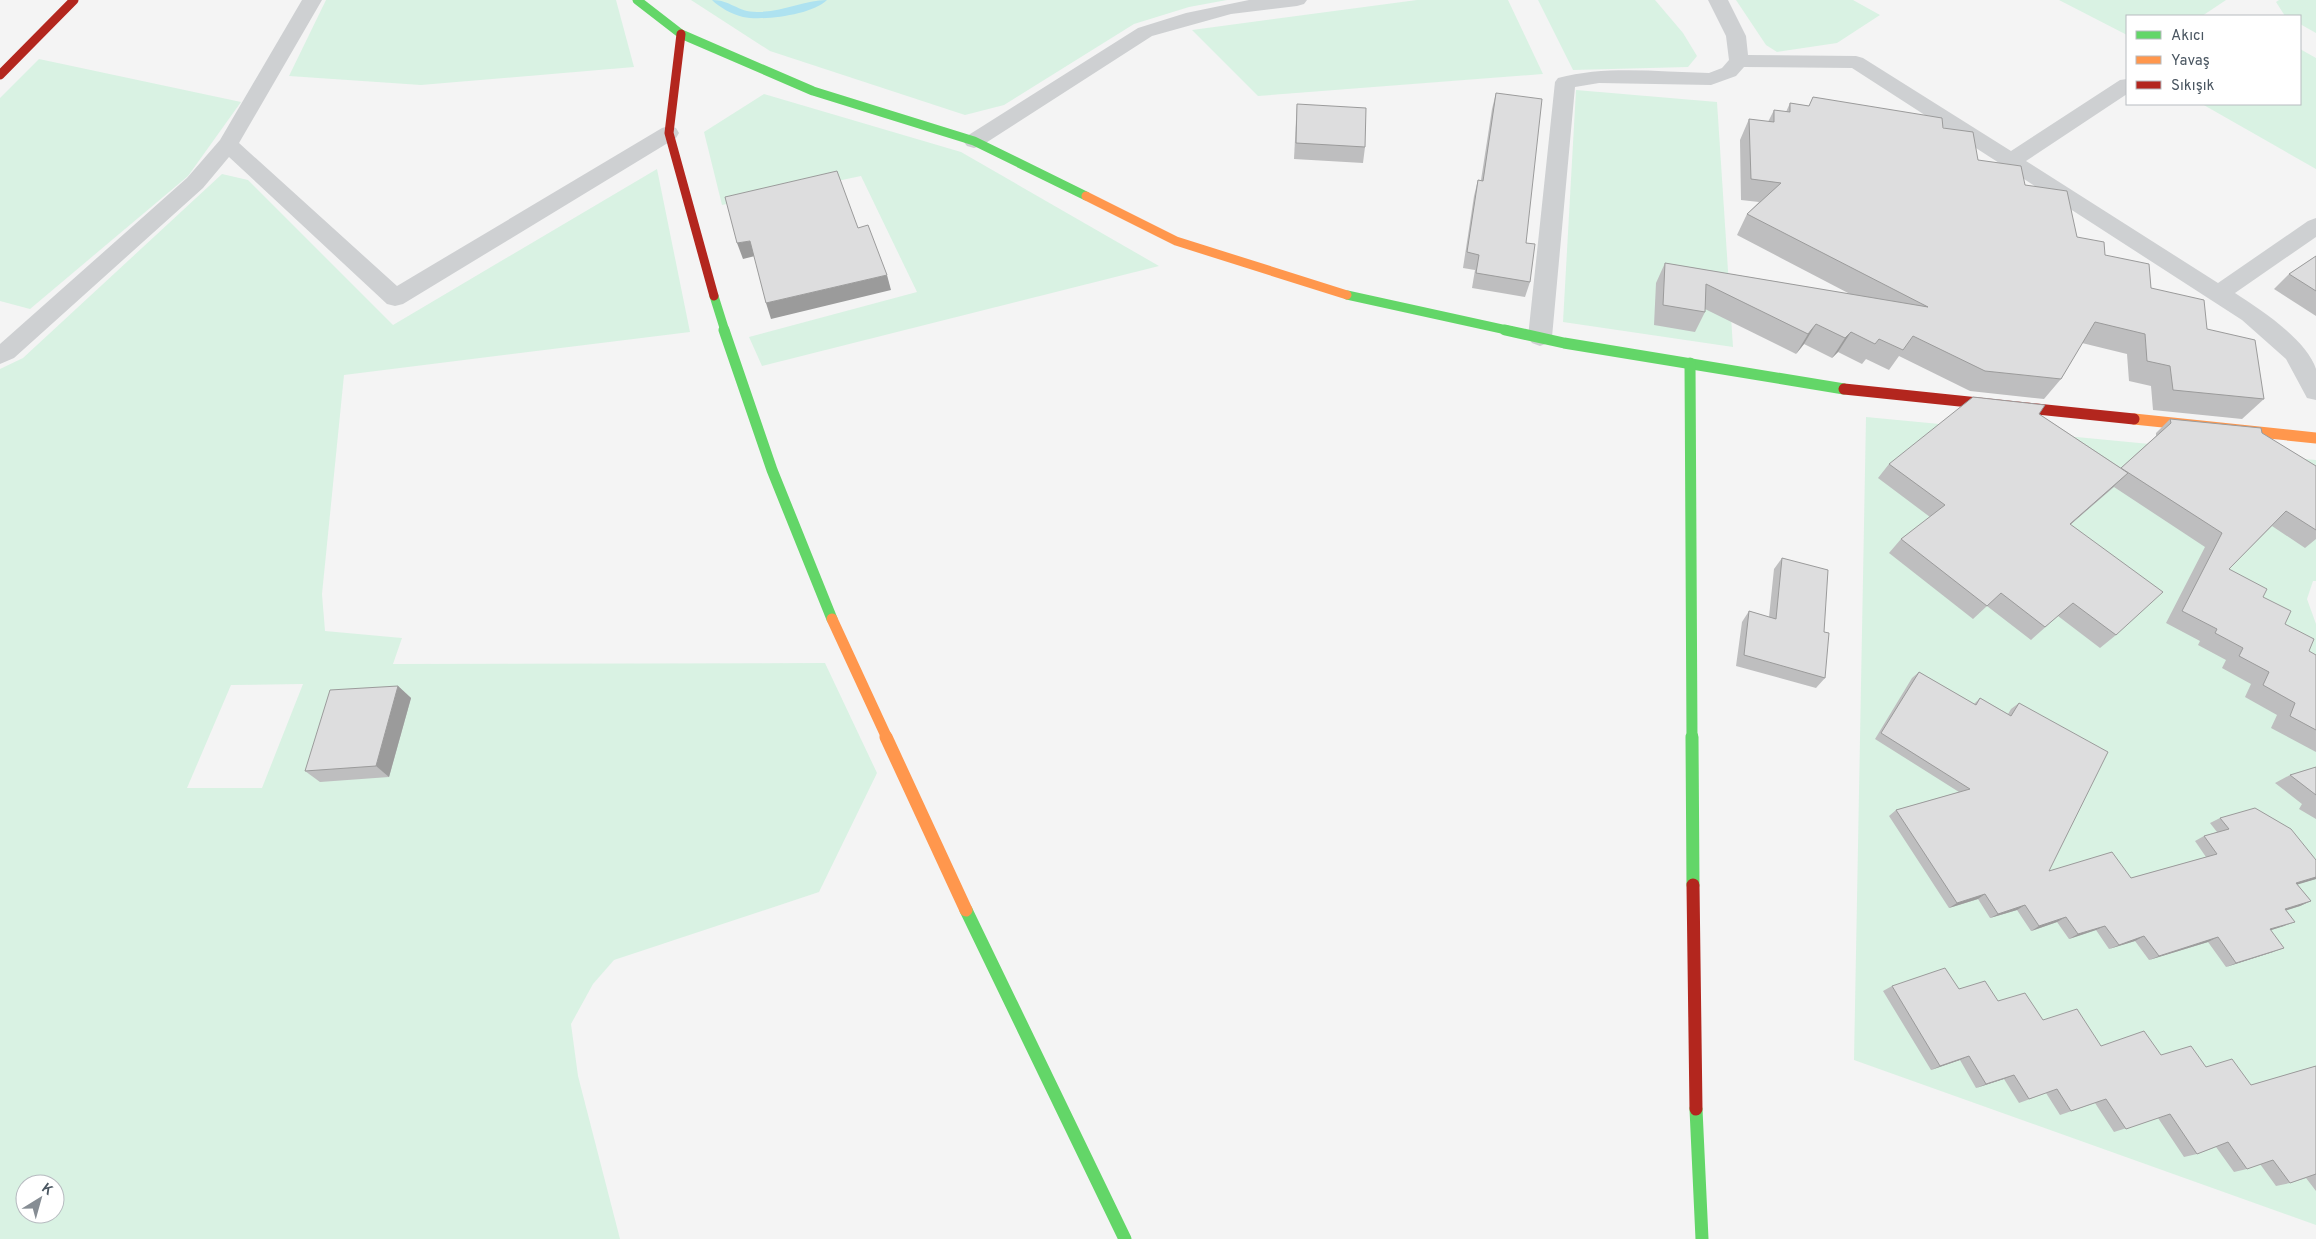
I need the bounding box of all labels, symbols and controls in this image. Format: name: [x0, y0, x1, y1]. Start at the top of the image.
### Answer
legend: [2126, 15, 2301, 105]
text: Akıcı: [2171, 27, 2204, 46]
text: Yavaş: [2171, 52, 2210, 71]
text: Sıkışık: [2171, 77, 2215, 96]
north arrow: [15, 1174, 65, 1224]
text: K: [38, 1180, 56, 1200]

